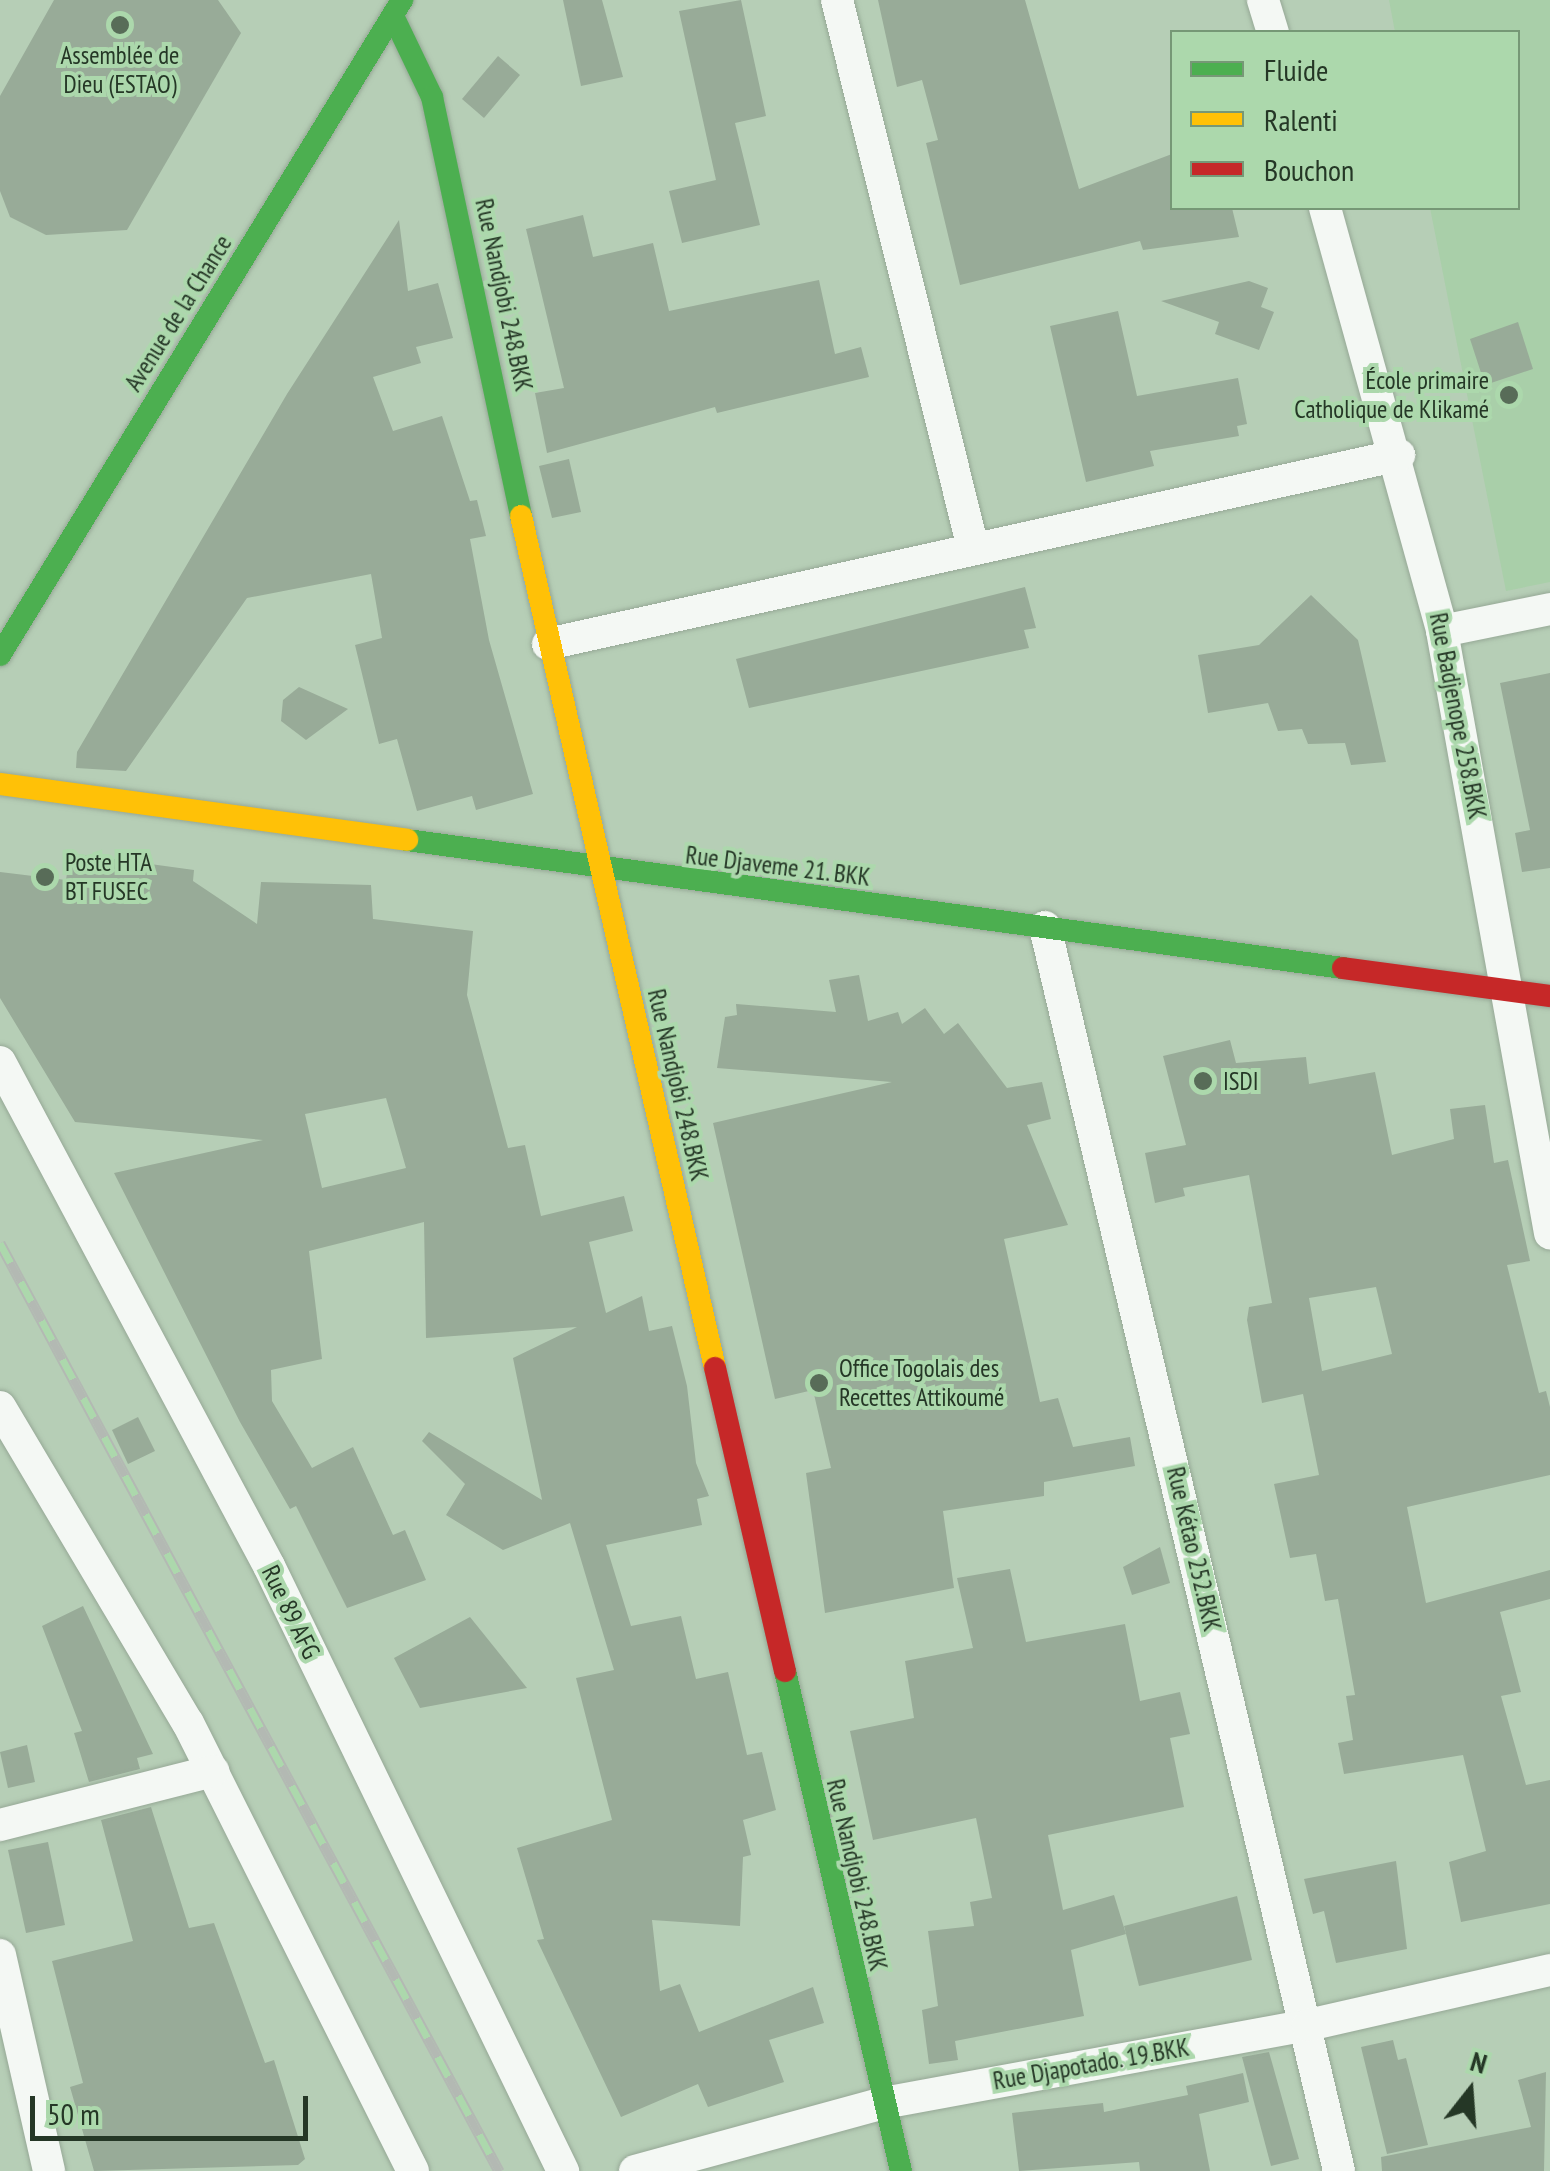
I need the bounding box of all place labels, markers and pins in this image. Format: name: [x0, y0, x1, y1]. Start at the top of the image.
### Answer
marker: Assemblée de Dieu (ESTAO): [109, 14, 131, 36]
place label: Assemblée de Dieu (ESTAO): [61, 41, 179, 100]
place label: École primaire Catholique de Klikamé: [1294, 366, 1489, 425]
marker: École primaire Catholique de Klikamé: [1498, 384, 1520, 406]
place label: Poste HTA BT FUSEC: [65, 848, 152, 907]
marker: Poste HTA BT FUSEC: [34, 866, 56, 888]
place label: ISDI: [1223, 1066, 1258, 1096]
marker: ISDI: [1192, 1070, 1214, 1092]
place label: Office Togolais des Recettes Attikoumé: [839, 1354, 1005, 1413]
marker: Office Togolais des Recettes Attikoumé: [808, 1372, 830, 1394]

